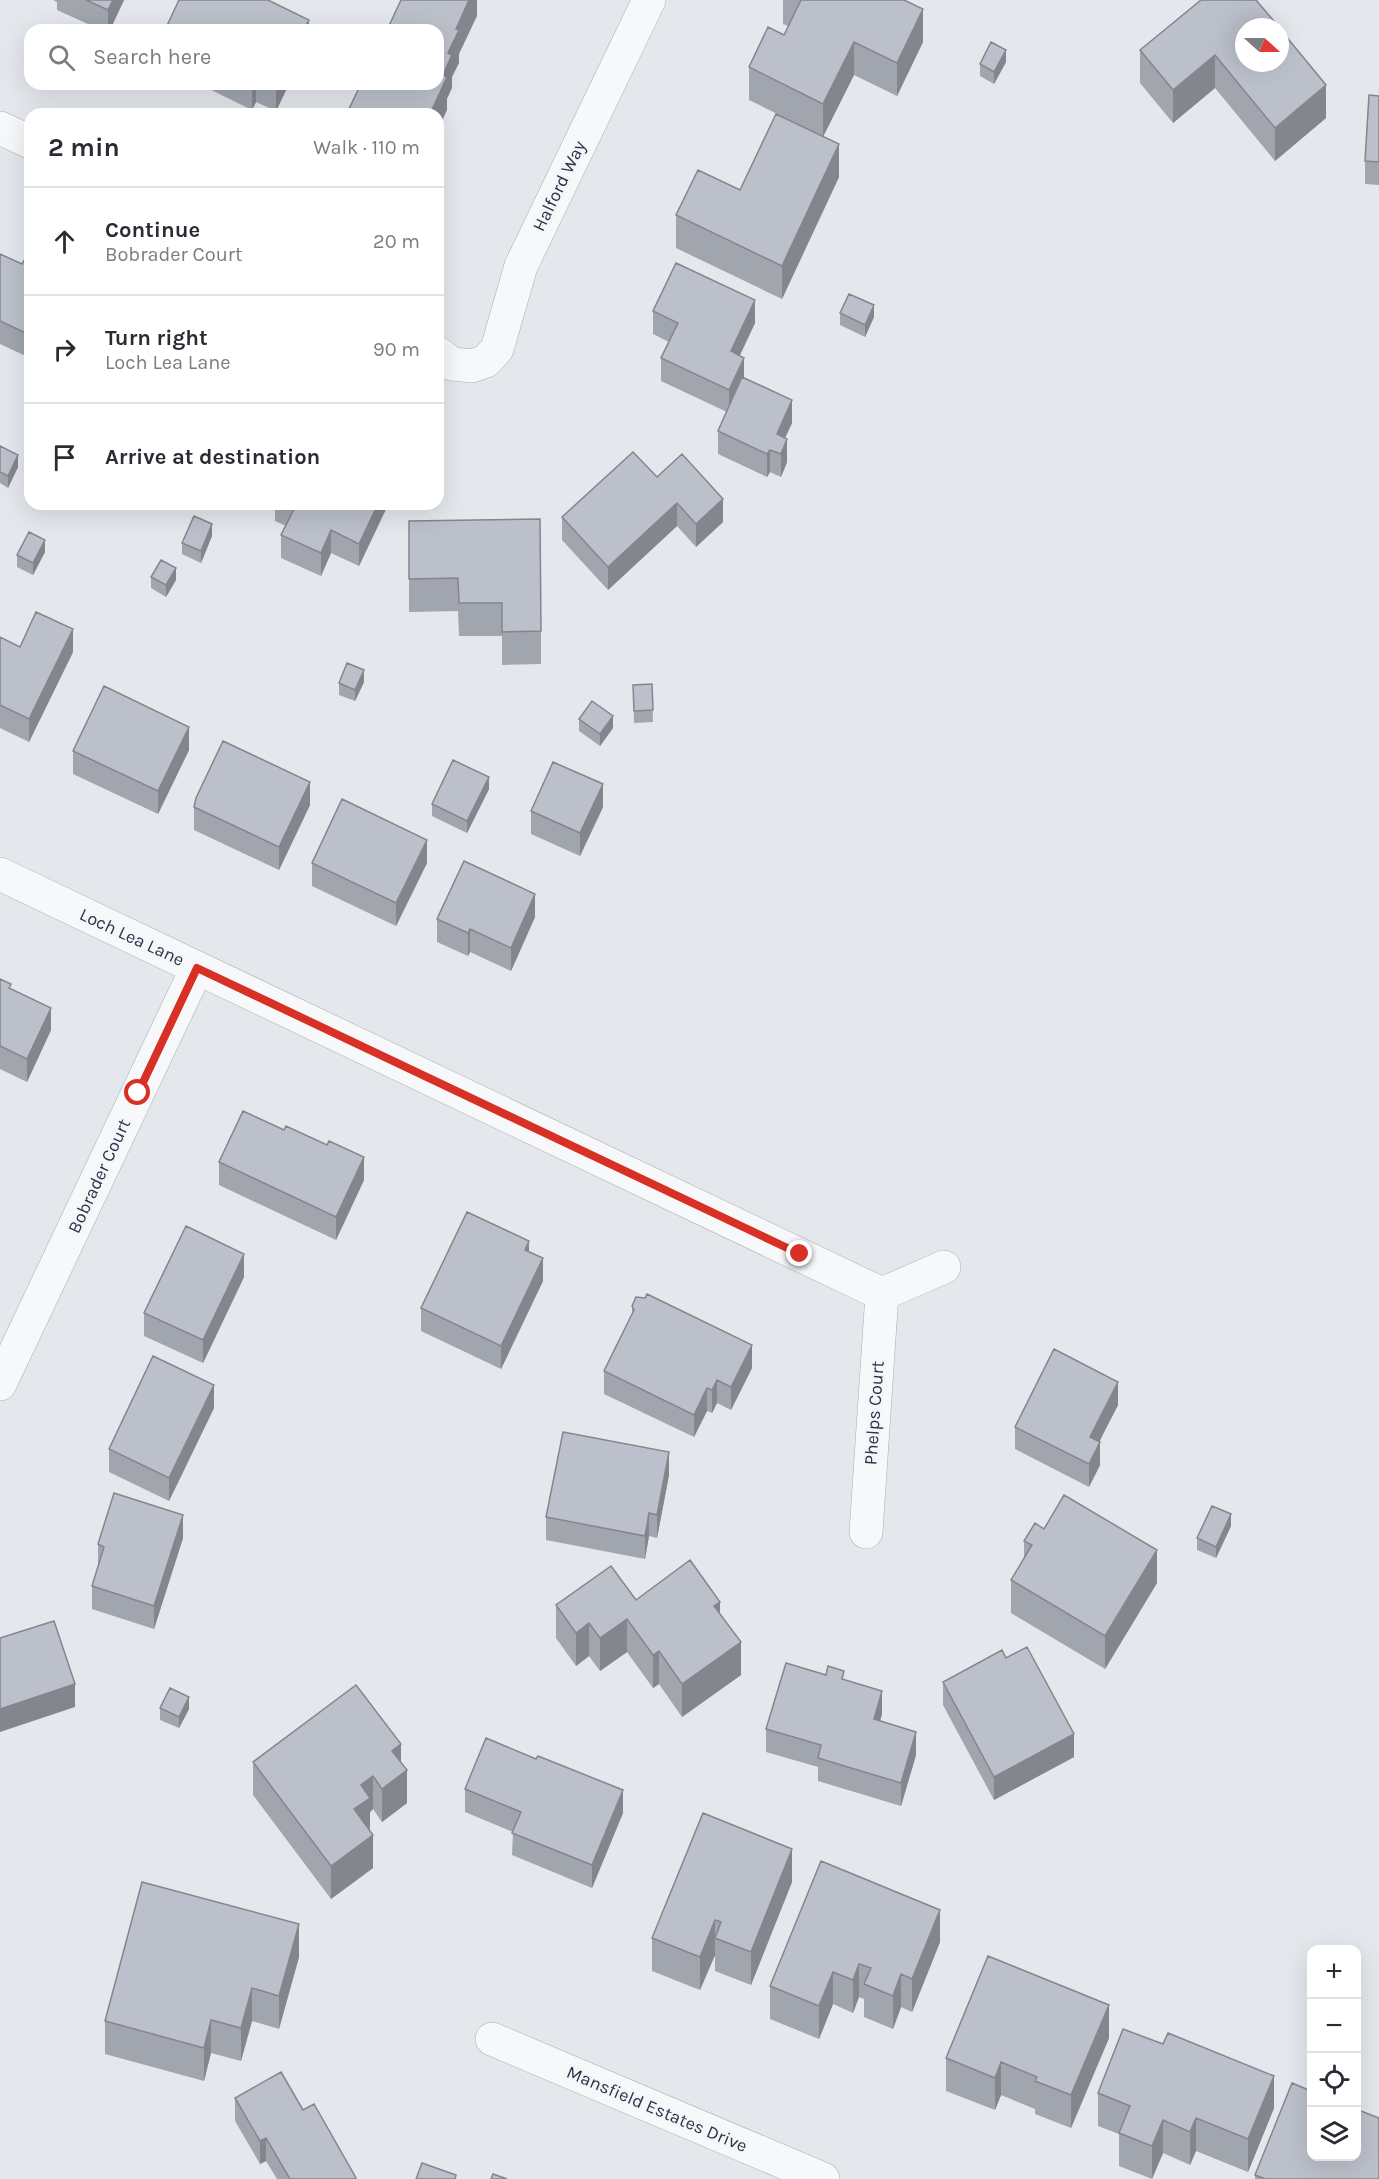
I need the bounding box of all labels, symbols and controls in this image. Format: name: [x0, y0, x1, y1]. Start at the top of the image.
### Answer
north arrow: [1235, 18, 1289, 72]
search box: [24, 24, 444, 90]
icon: search: [45, 41, 78, 74]
text: Search here: [93, 44, 211, 70]
text: 2 min: [48, 132, 120, 163]
text: Walk · 110 m: [313, 136, 420, 159]
street label: Halford Way: [528, 136, 591, 235]
text: Continue: [105, 217, 200, 243]
icon: ahead: [48, 225, 81, 258]
text: 20 m: [373, 230, 420, 253]
text: Bobrader Court: [105, 243, 243, 266]
text: Turn right: [105, 325, 208, 351]
icon: right: [48, 333, 81, 366]
text: 90 m: [373, 338, 420, 361]
text: Loch Lea Lane: [105, 351, 231, 374]
icon: arrive: [48, 441, 81, 474]
text: Arrive at destination: [105, 444, 320, 470]
street label: Loch Lea Lane: [76, 903, 188, 971]
route start: [124, 1079, 150, 1105]
street label: Bobrader Court: [63, 1115, 135, 1237]
route end: [786, 1240, 812, 1266]
street label: Phelps Court: [859, 1360, 889, 1466]
map controls: [1307, 1945, 1361, 2161]
button: +: [1307, 1945, 1361, 1999]
button: −: [1307, 1999, 1361, 2053]
button: locate: [1307, 2053, 1361, 2107]
street label: Mansfield Estates Drive: [563, 2061, 751, 2157]
button: layers: [1307, 2107, 1361, 2161]

